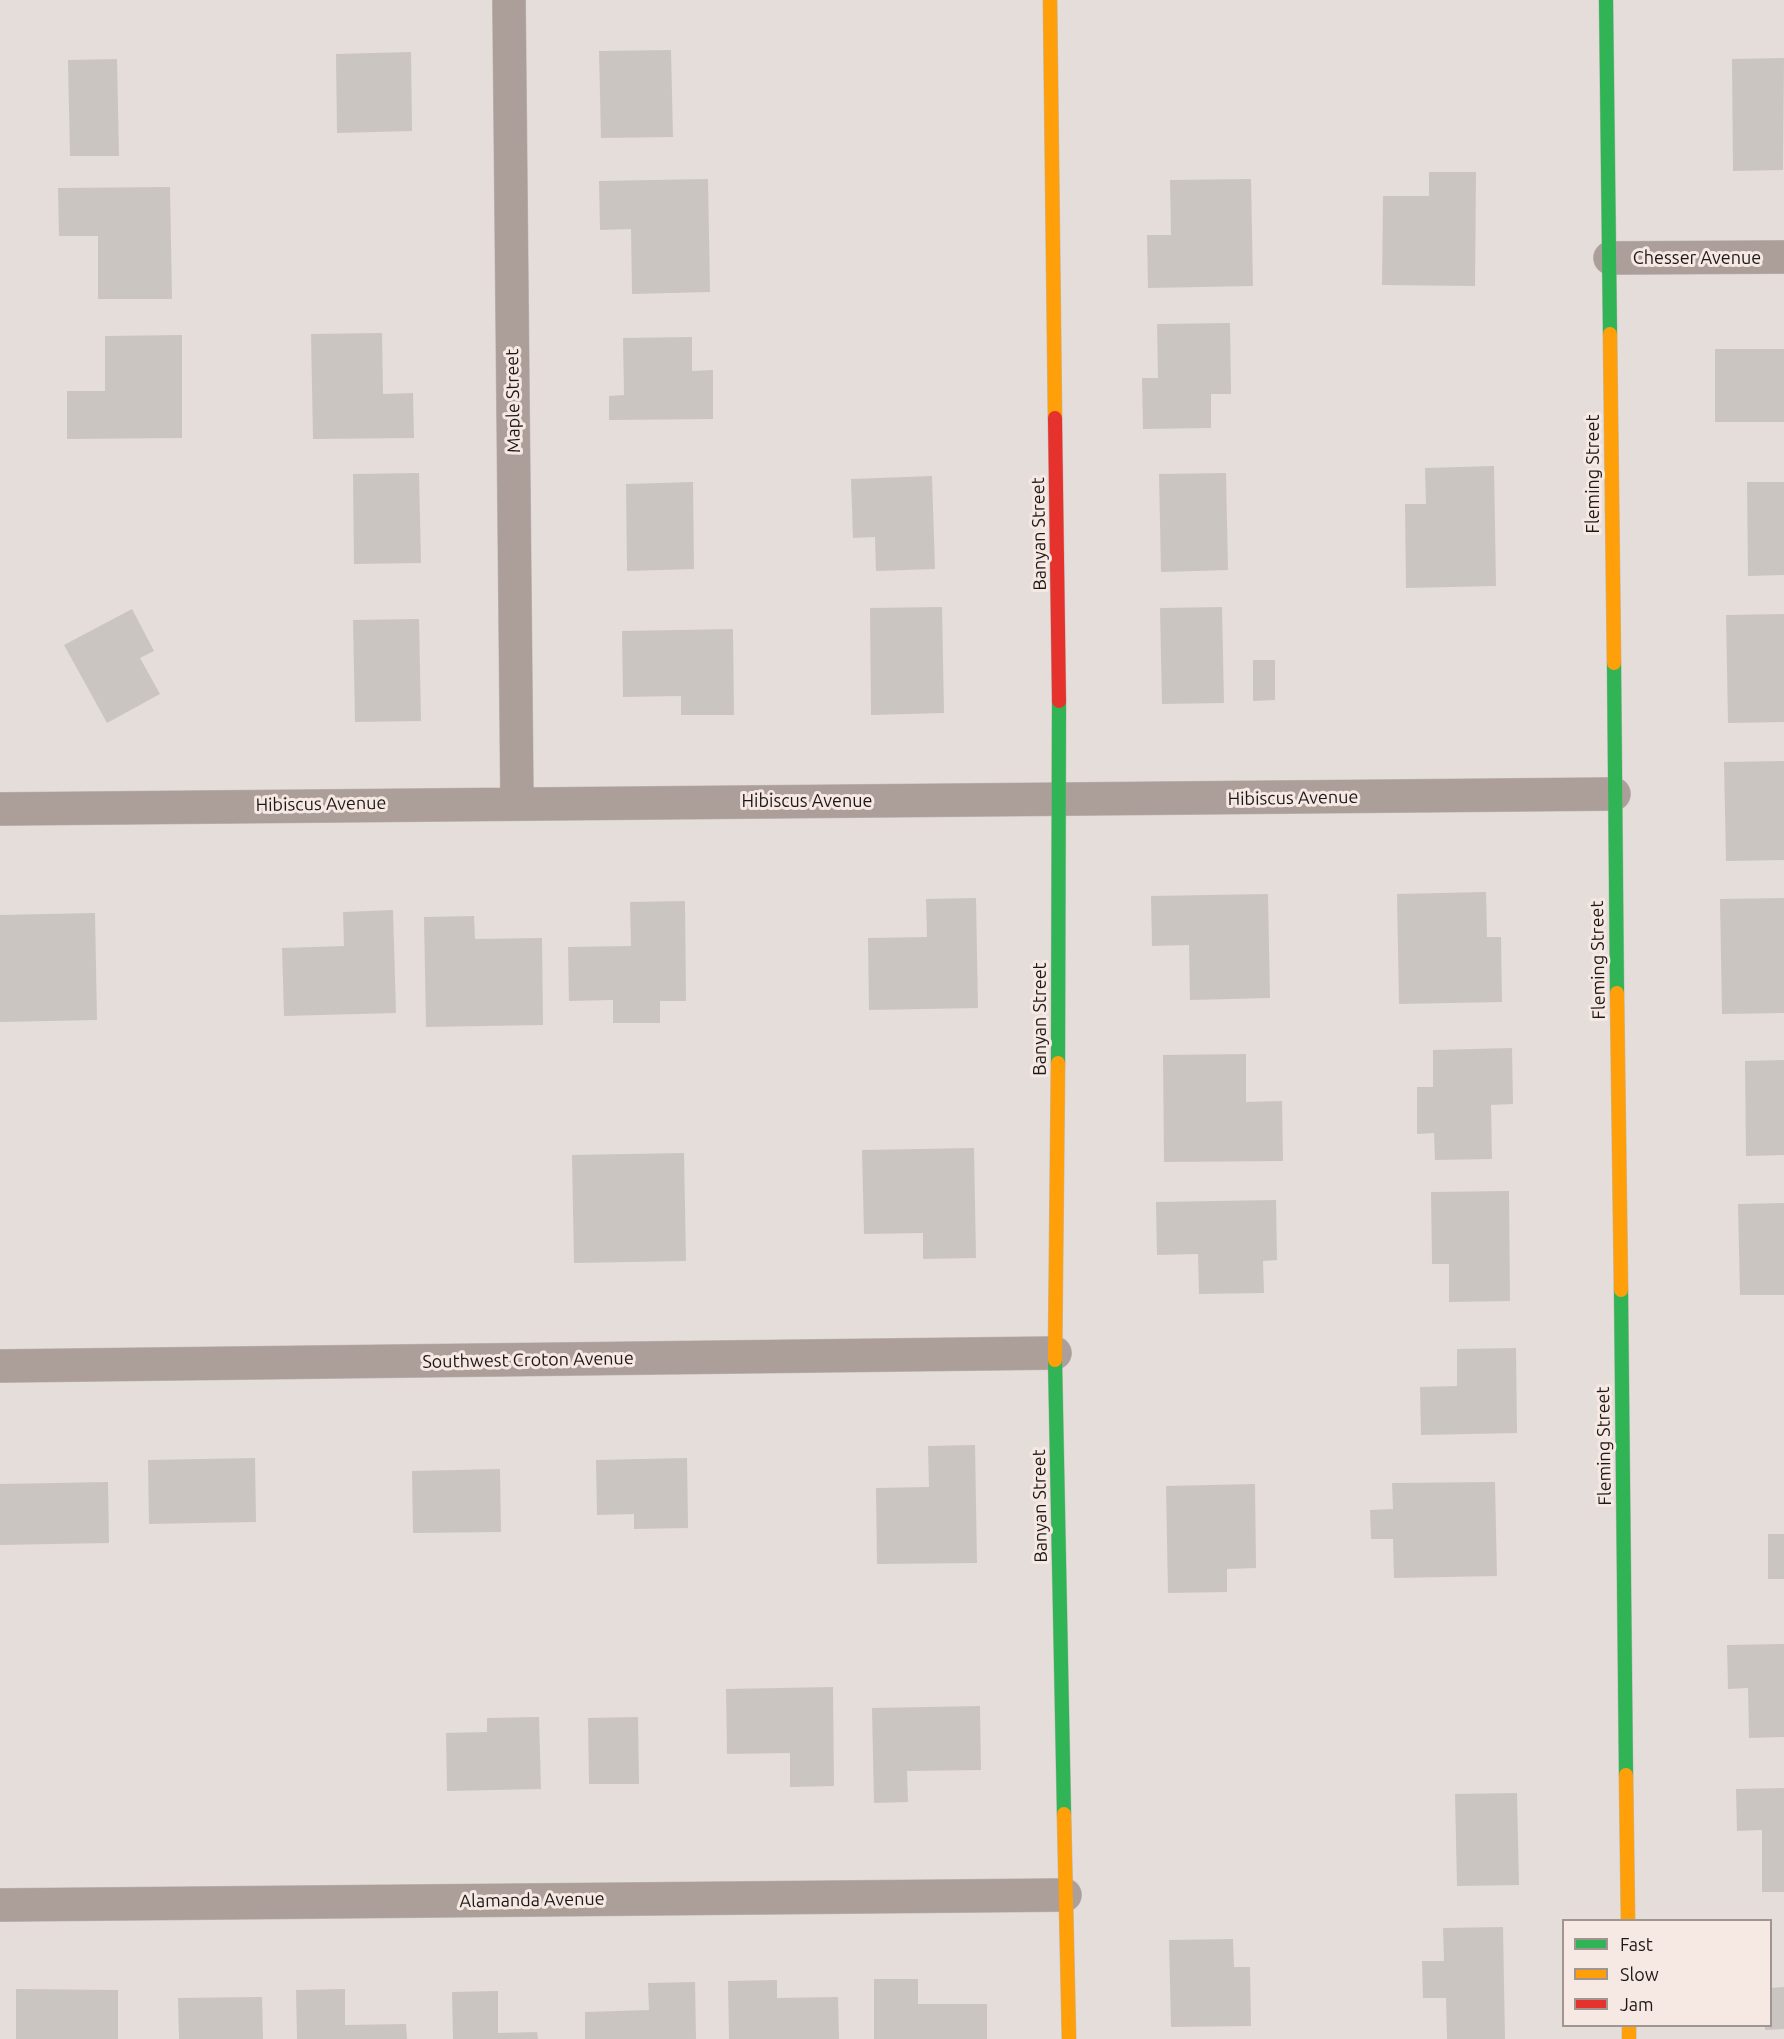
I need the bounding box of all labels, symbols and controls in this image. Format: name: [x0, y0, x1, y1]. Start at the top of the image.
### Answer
street label: Chesser Avenue: [1633, 247, 1761, 269]
street label: Maple Street: [501, 349, 525, 453]
street label: Fleming Street: [1582, 414, 1604, 534]
street label: Banyan Street: [1027, 477, 1051, 591]
street label: Hibiscus Avenue: [1227, 786, 1359, 810]
street label: Hibiscus Avenue: [742, 790, 872, 812]
street label: Hibiscus Avenue: [255, 792, 387, 816]
street label: Fleming Street: [1586, 900, 1610, 1020]
street label: Banyan Street: [1029, 962, 1051, 1076]
street label: Southwest Croton Avenue: [422, 1347, 634, 1373]
street label: Fleming Street: [1592, 1386, 1616, 1506]
street label: Banyan Street: [1028, 1449, 1052, 1563]
street label: Alamanda Avenue: [459, 1888, 605, 1912]
legend: [1562, 1919, 1772, 2027]
text: Fast: [1620, 1934, 1653, 1954]
text: Slow: [1620, 1964, 1659, 1984]
text: Jam: [1620, 1994, 1654, 2014]

